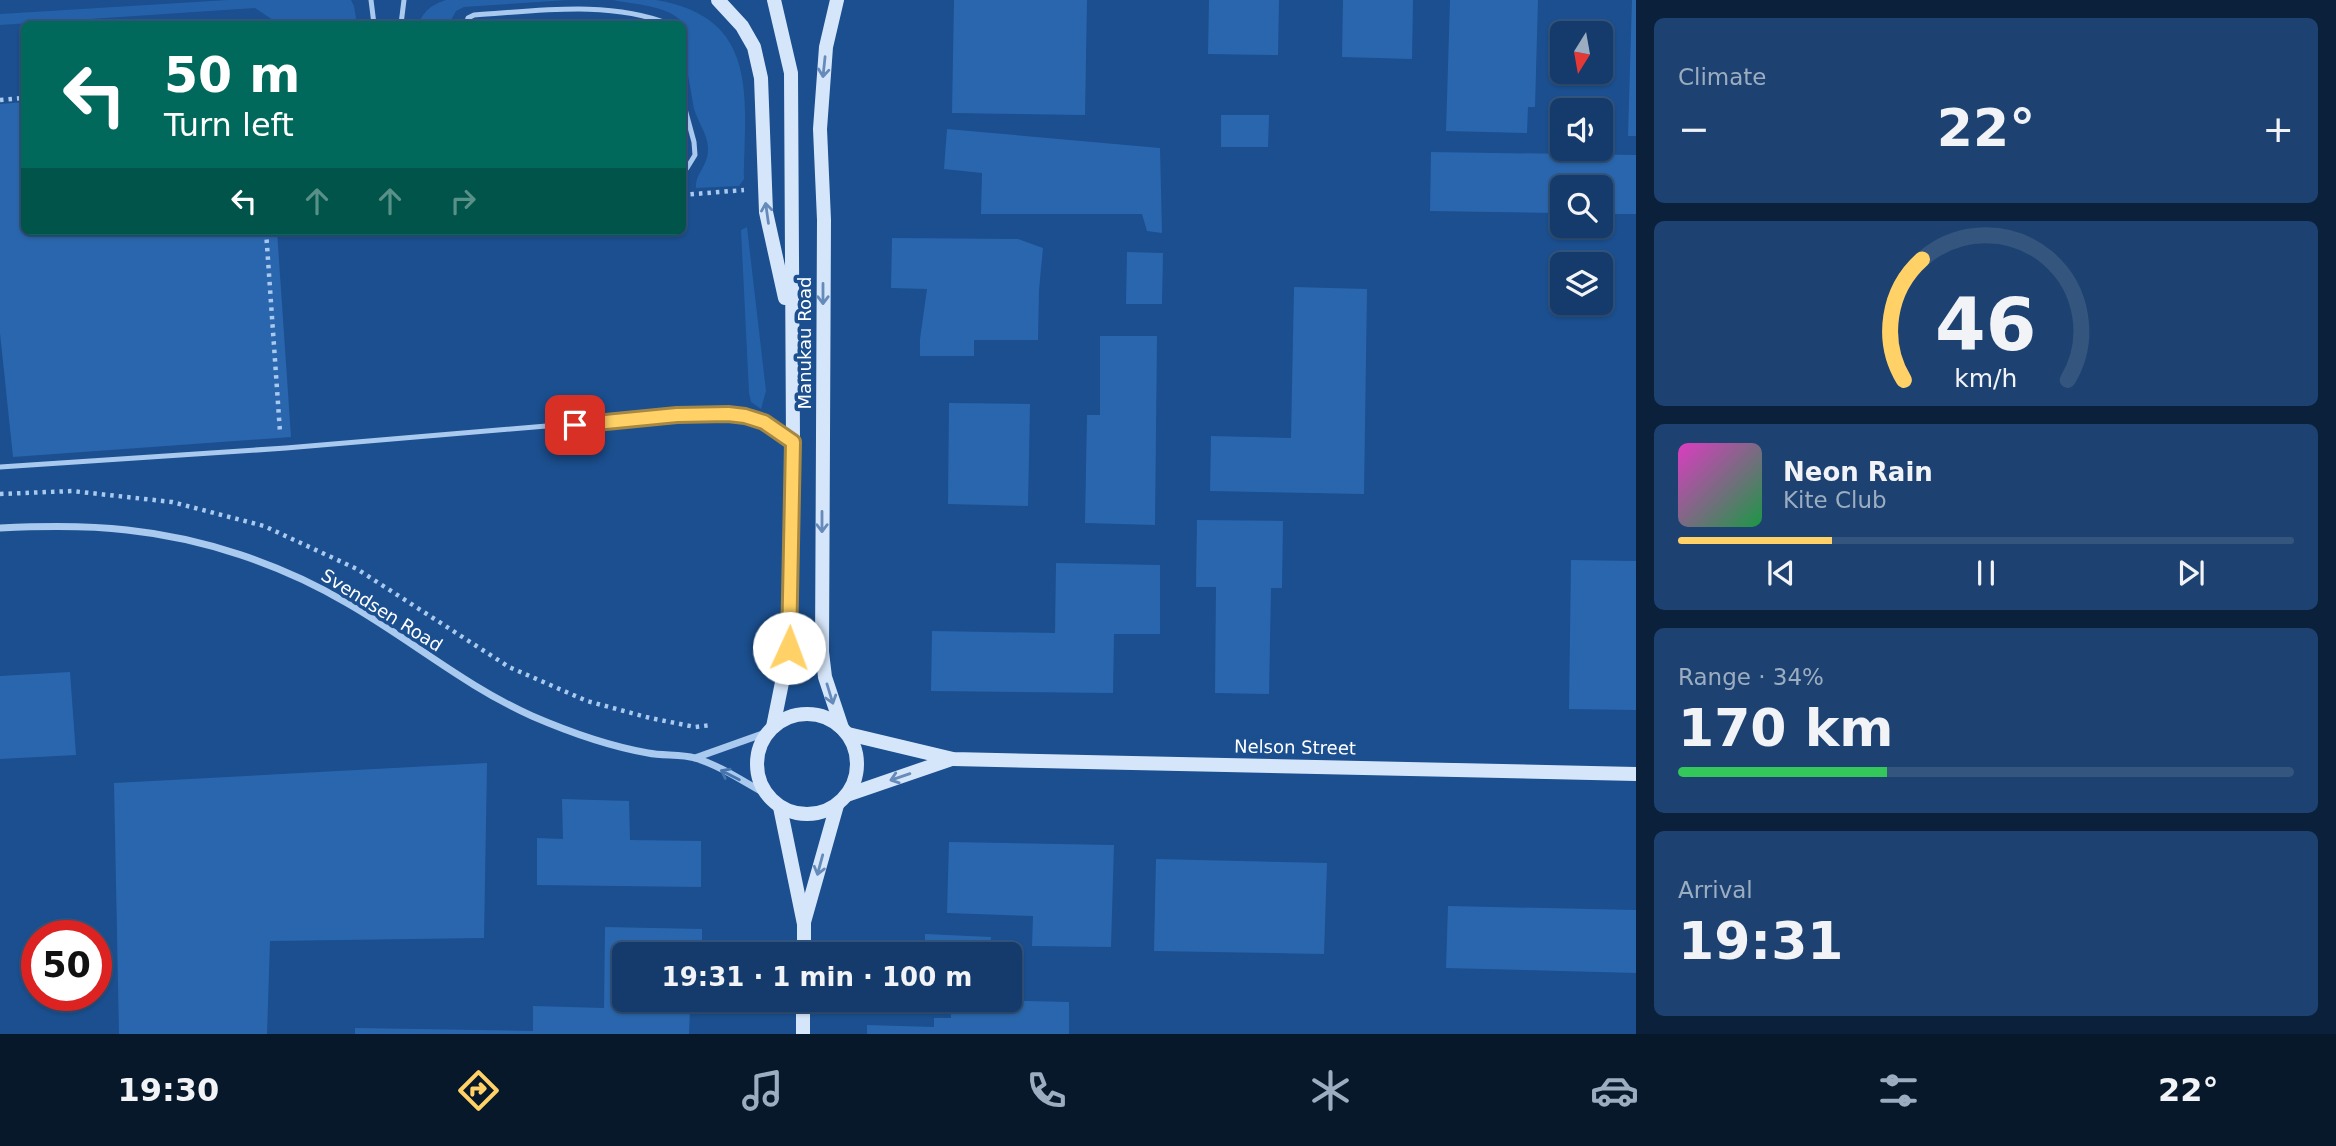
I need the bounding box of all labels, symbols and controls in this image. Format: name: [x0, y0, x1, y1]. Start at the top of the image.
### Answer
north arrow: [1550, 21, 1614, 84]
map controls: [1550, 21, 1613, 315]
text: 50 m: [164, 47, 300, 104]
icon: left: [49, 49, 140, 140]
one-way arrow: [817, 55, 830, 78]
text: Climate: [1678, 64, 1767, 90]
button: sound: [1550, 98, 1613, 161]
text: 22°: [1937, 98, 2035, 158]
text: Turn left: [164, 106, 294, 144]
text: −: [1678, 107, 1710, 151]
text: +: [2262, 107, 2294, 151]
button: search: [1550, 175, 1613, 238]
icon: left: [225, 182, 263, 220]
icon: ahead: [298, 182, 336, 220]
icon: ahead: [371, 182, 409, 220]
icon: right: [444, 182, 482, 220]
one-way arrow: [761, 202, 774, 224]
button: layers: [1550, 252, 1613, 315]
street label: Manukau Road: [794, 277, 815, 409]
one-way arrow: [816, 282, 830, 305]
text: 46: [1935, 282, 2037, 367]
text: km/h: [1954, 364, 2018, 393]
pin: [545, 395, 605, 455]
icon: arrive: [556, 406, 594, 444]
text: Neon Rain: [1783, 457, 1933, 487]
text: Kite Club: [1783, 487, 1887, 513]
one-way arrow: [816, 510, 829, 533]
icon: previous: [1762, 554, 1800, 592]
icon: pause: [1967, 554, 2005, 592]
icon: next: [2172, 554, 2210, 592]
street label: Svendsen Road: [318, 564, 446, 656]
position arrow: [752, 611, 826, 685]
text: Range · 34%: [1678, 664, 1824, 690]
one-way arrow: [825, 683, 838, 705]
text: 170 km: [1678, 698, 1893, 758]
street label: Nelson Street: [1234, 735, 1356, 759]
one-way arrow: [720, 768, 741, 782]
one-way arrow: [890, 772, 912, 784]
one-way arrow: [813, 853, 826, 876]
text: Arrival: [1678, 877, 1753, 903]
text: 19:31: [1678, 911, 1844, 971]
speed limit sign: 50: [21, 920, 112, 1011]
text: 19:31 · 1 min · 100 m: [662, 962, 972, 992]
icon: directions: [454, 1066, 503, 1115]
icon: music: [738, 1066, 787, 1115]
icon: phone: [1022, 1066, 1071, 1115]
icon: climate: [1306, 1066, 1355, 1115]
icon: car: [1590, 1066, 1639, 1115]
icon: filters: [1874, 1066, 1923, 1115]
text: 19:30: [117, 1071, 219, 1109]
text: 22°: [2158, 1071, 2218, 1109]

